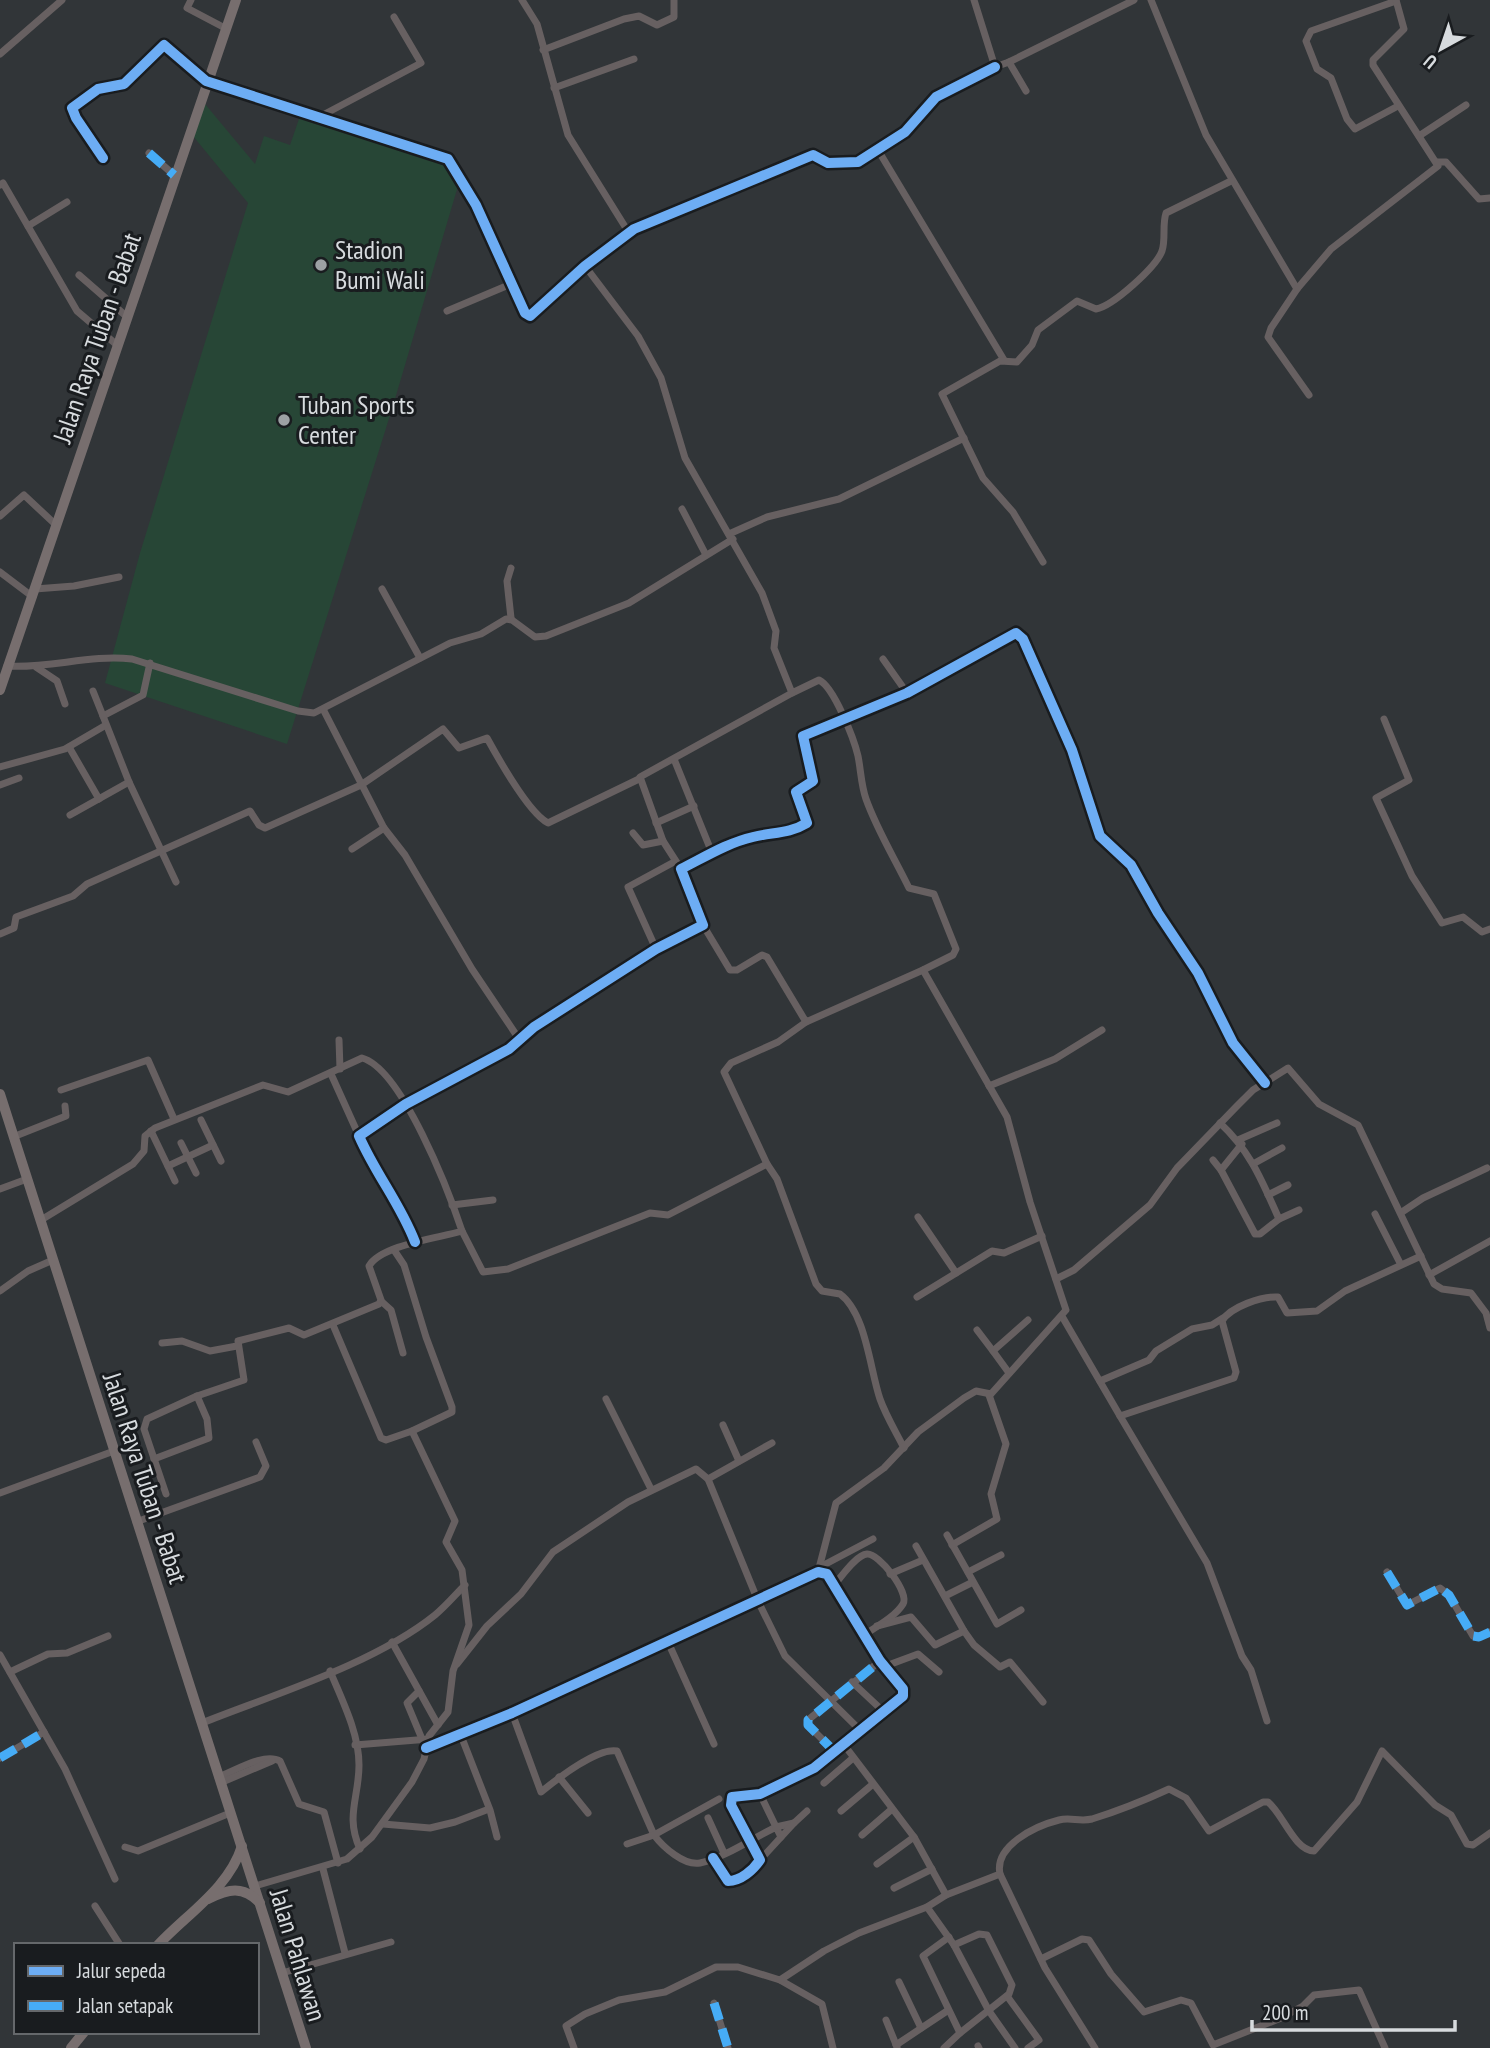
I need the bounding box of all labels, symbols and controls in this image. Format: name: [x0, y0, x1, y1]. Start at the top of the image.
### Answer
north arrow: [1406, 14, 1476, 84]
text: U: [1419, 50, 1442, 74]
street label: Jalan Raya Tuban - Babat: [45, 229, 148, 448]
place label: Stadion Bumi Wali: [335, 233, 425, 296]
marker: Stadion Bumi Wali: [313, 257, 329, 273]
place label: Tuban Sports Center: [298, 388, 415, 451]
marker: Tuban Sports Center: [276, 412, 292, 428]
street label: Jalan Raya Tuban - Babat: [96, 1367, 195, 1587]
street label: Jalan Pahlawan: [262, 1884, 334, 2025]
legend: [14, 1943, 259, 2034]
text: Jalur sepeda: [76, 1957, 166, 1984]
scale bar: [1252, 1988, 1455, 2032]
text: Jalan setapak: [76, 1992, 173, 2019]
text: 200 m: [1262, 1999, 1308, 2026]

